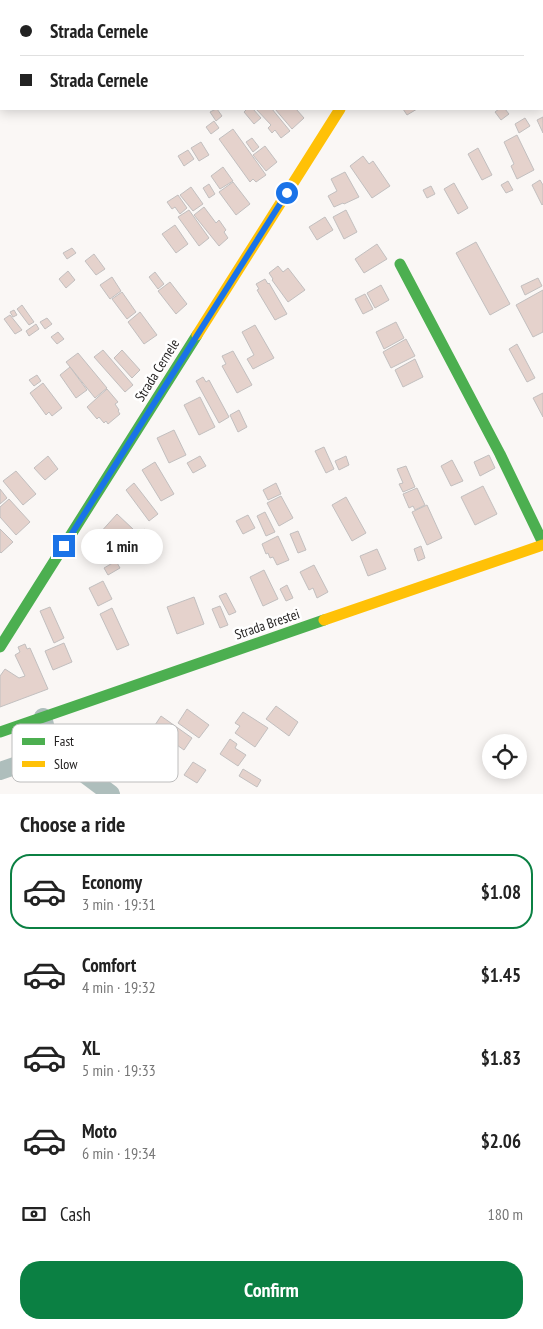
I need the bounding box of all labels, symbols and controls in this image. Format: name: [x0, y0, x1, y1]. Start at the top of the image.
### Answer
text: Strada Cernele: [50, 19, 149, 43]
text: Strada Cernele: [50, 68, 149, 92]
route start: [276, 182, 298, 204]
street label: Strada Cernele: [131, 335, 183, 405]
callout: 1 min: [82, 528, 164, 564]
route end: [53, 535, 75, 557]
text: 1 min: [106, 536, 138, 556]
street label: Strada Brestei: [232, 605, 302, 643]
legend: [12, 724, 178, 782]
text: Fast: [54, 732, 74, 750]
map controls: [482, 734, 527, 779]
button: locate: [482, 734, 527, 779]
text: Slow: [54, 755, 78, 773]
text: Choose a ride: [20, 810, 125, 838]
icon: car: [22, 869, 67, 914]
text: Economy: [82, 870, 142, 894]
text: $1.08: [481, 880, 521, 904]
text: 3 min · 19:31: [82, 894, 156, 914]
icon: car: [22, 952, 67, 997]
text: Comfort: [82, 953, 136, 977]
text: $1.45: [481, 963, 521, 987]
text: 4 min · 19:32: [82, 977, 156, 997]
icon: car: [22, 1035, 67, 1080]
text: XL: [82, 1036, 100, 1060]
text: $1.83: [481, 1046, 521, 1070]
text: 5 min · 19:33: [82, 1060, 156, 1080]
icon: car: [22, 1118, 67, 1163]
text: Moto: [82, 1119, 117, 1143]
text: $2.06: [481, 1129, 521, 1153]
text: 6 min · 19:34: [82, 1143, 156, 1163]
icon: cash: [20, 1200, 48, 1228]
text: Cash: [60, 1202, 91, 1226]
text: 180 m: [488, 1204, 523, 1224]
button: Confirm: [20, 1261, 523, 1319]

